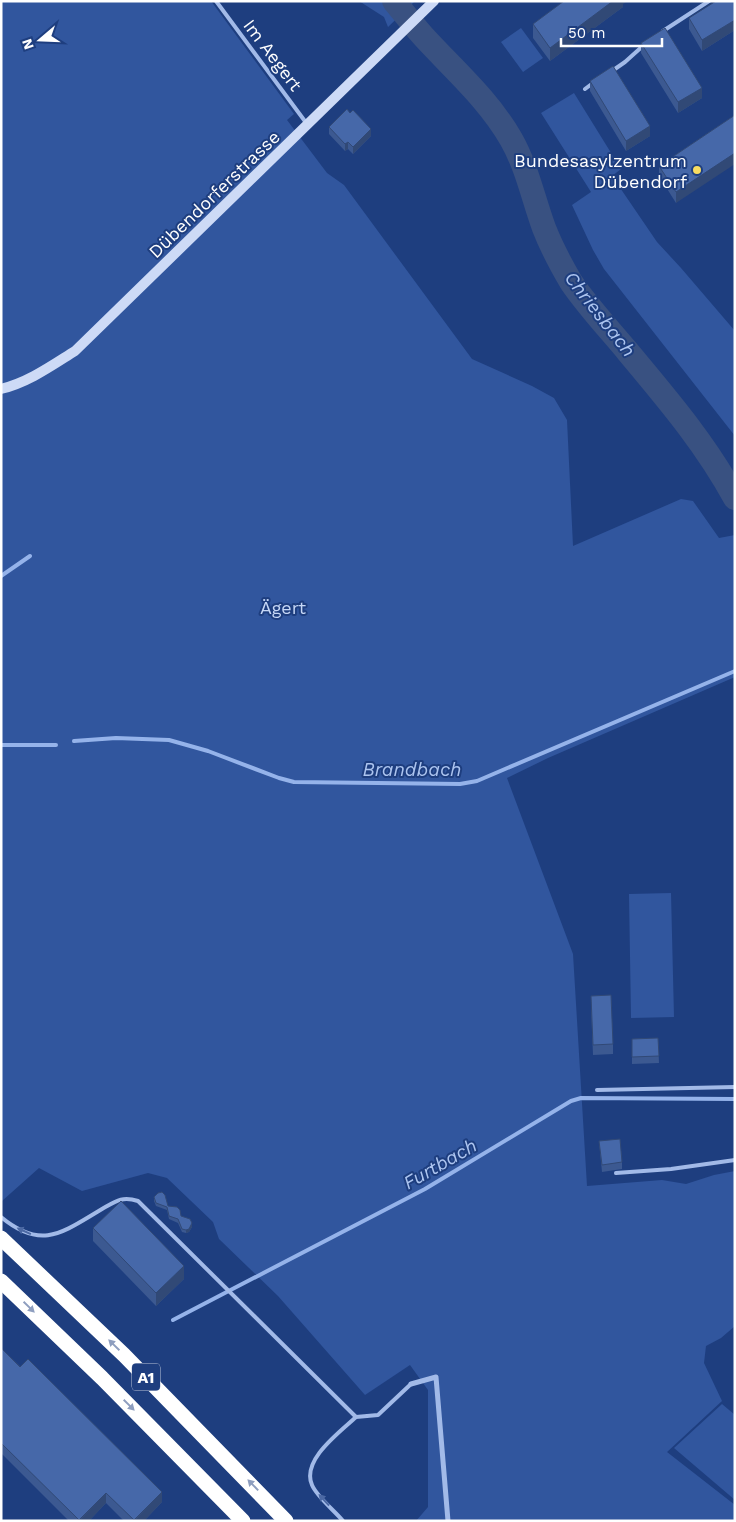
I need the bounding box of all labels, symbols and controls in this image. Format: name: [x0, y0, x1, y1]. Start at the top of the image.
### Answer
north arrow: [15, 15, 65, 65]
street label: Im Aegert: [239, 15, 307, 95]
scale bar: [561, 15, 662, 47]
text: 50 m: [568, 24, 605, 42]
text: N: [18, 37, 37, 52]
street label: Dübendorferstrasse: [144, 126, 284, 262]
place label: Bundesasylzentrum Dübendorf: [514, 150, 687, 192]
marker: Bundesasylzentrum Dübendorf: [691, 164, 703, 176]
water label: Chriesbach: [560, 267, 640, 361]
park label: Ägert: [260, 597, 307, 618]
water label: Brandbach: [362, 758, 462, 781]
water label: Furtbach: [399, 1134, 481, 1194]
one-way arrow: [17, 1226, 31, 1234]
one-way arrow: [23, 1301, 35, 1313]
one-way arrow: [108, 1339, 120, 1351]
road number: A1: [132, 1364, 160, 1390]
one-way arrow: [123, 1399, 135, 1411]
one-way arrow: [247, 1480, 259, 1492]
one-way arrow: [318, 1494, 330, 1506]

